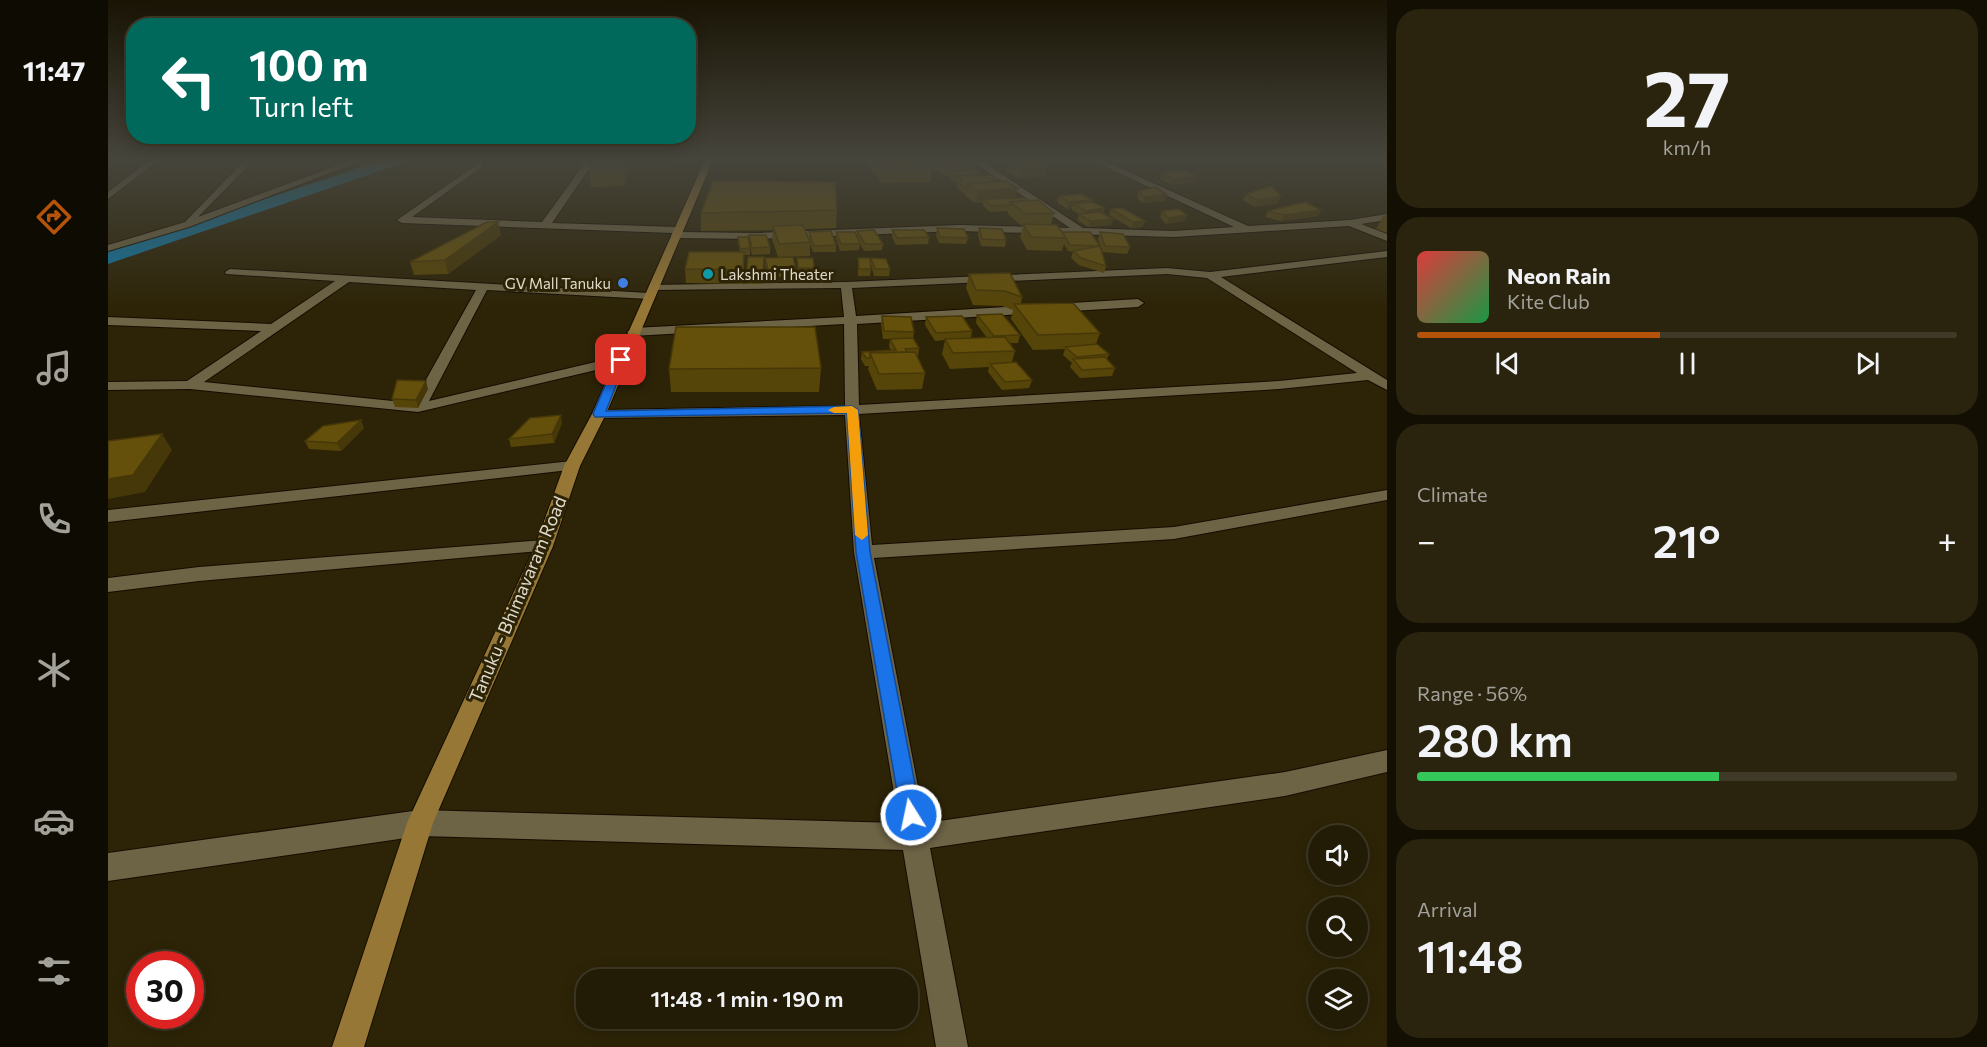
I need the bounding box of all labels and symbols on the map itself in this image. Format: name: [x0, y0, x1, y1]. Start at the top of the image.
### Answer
place label: Lakshmi Theater: [720, 265, 834, 283]
marker: Lakshmi Theater: [701, 267, 715, 281]
place label: GV Mall Tanuku: [505, 274, 611, 292]
marker: GV Mall Tanuku: [616, 276, 630, 290]
pin: [595, 334, 646, 385]
street label: Tanuku - Bhimavaram Road: [464, 493, 570, 705]
position arrow: [879, 783, 943, 847]
speed limit sign: 30: [126, 951, 204, 1029]

